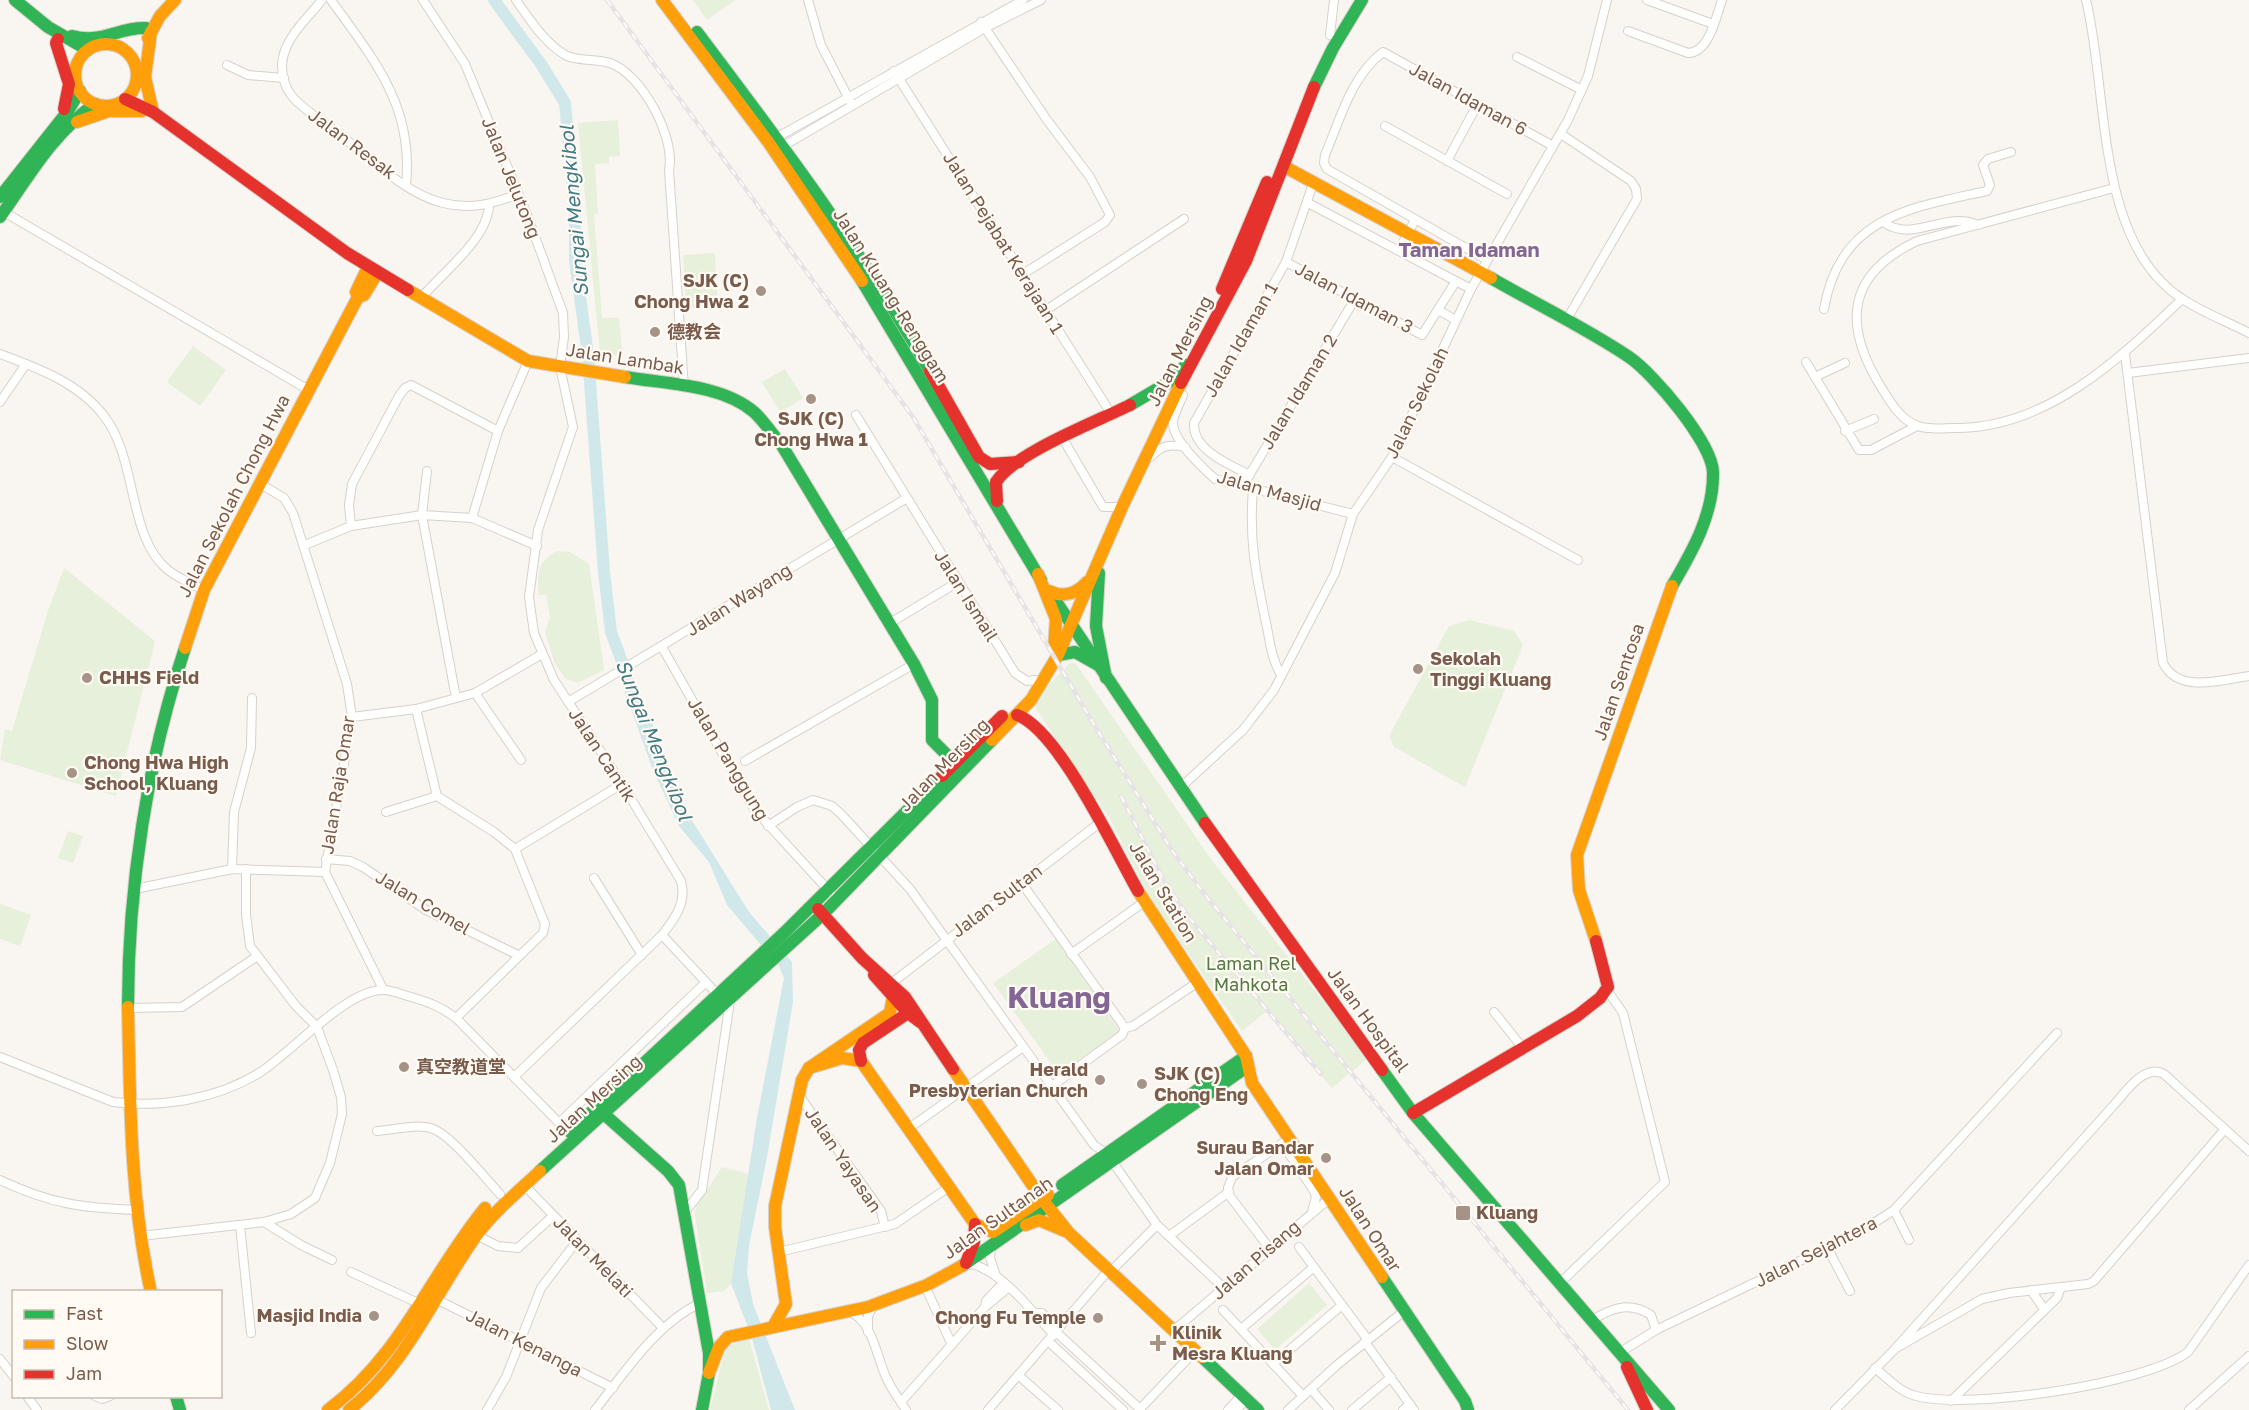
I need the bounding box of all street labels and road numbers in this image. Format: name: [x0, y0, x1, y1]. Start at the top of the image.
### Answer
street label: Jalan Idaman 6: [1406, 57, 1531, 140]
street label: Jalan Resak: [304, 103, 401, 183]
street label: Jalan Jelutong: [478, 114, 546, 241]
street label: Jalan Pejabat Kerajaan 1: [939, 147, 1069, 338]
street label: Jalan Kluang-Renggam: [829, 204, 955, 387]
street label: Jalan Idaman 3: [1292, 257, 1417, 338]
street label: Jalan Idaman 1: [1198, 278, 1282, 401]
street label: Jalan Mersing: [1142, 292, 1216, 409]
street label: Jalan Idaman 2: [1255, 330, 1341, 453]
street label: Jalan Lambak: [564, 338, 686, 378]
street label: Jalan Sekolah: [1380, 343, 1453, 462]
street label: Jalan Sekolah Chong Hwa: [172, 391, 294, 601]
street label: Jalan Masjid: [1215, 465, 1324, 515]
street label: Jalan Ismail: [930, 546, 1004, 645]
street label: Jalan Wayang: [682, 558, 795, 640]
street label: Jalan Sentosa: [1588, 620, 1648, 743]
street label: Jalan Panggung: [683, 693, 774, 824]
street label: Jalan Cantik: [564, 704, 641, 805]
street label: Jalan Mersing: [893, 713, 993, 816]
street label: Jalan Raja Omar: [315, 714, 359, 856]
street label: Jalan Station: [1125, 837, 1203, 946]
street label: Jalan Sultan: [947, 859, 1046, 941]
street label: Jalan Comel: [372, 865, 475, 939]
street label: Jalan Hospital: [1323, 962, 1414, 1077]
street label: Jalan Mersing: [541, 1050, 646, 1147]
street label: Jalan Yayasan: [801, 1103, 887, 1216]
street label: Jalan Sultanah: [938, 1171, 1057, 1263]
street label: Jalan Omar: [1335, 1181, 1407, 1276]
street label: Jalan Melati: [549, 1211, 638, 1302]
street label: Jalan Sejahtera: [1751, 1211, 1880, 1291]
street label: Jalan Pisang: [1207, 1215, 1304, 1304]
street label: Jalan Kenanga: [463, 1303, 586, 1381]

